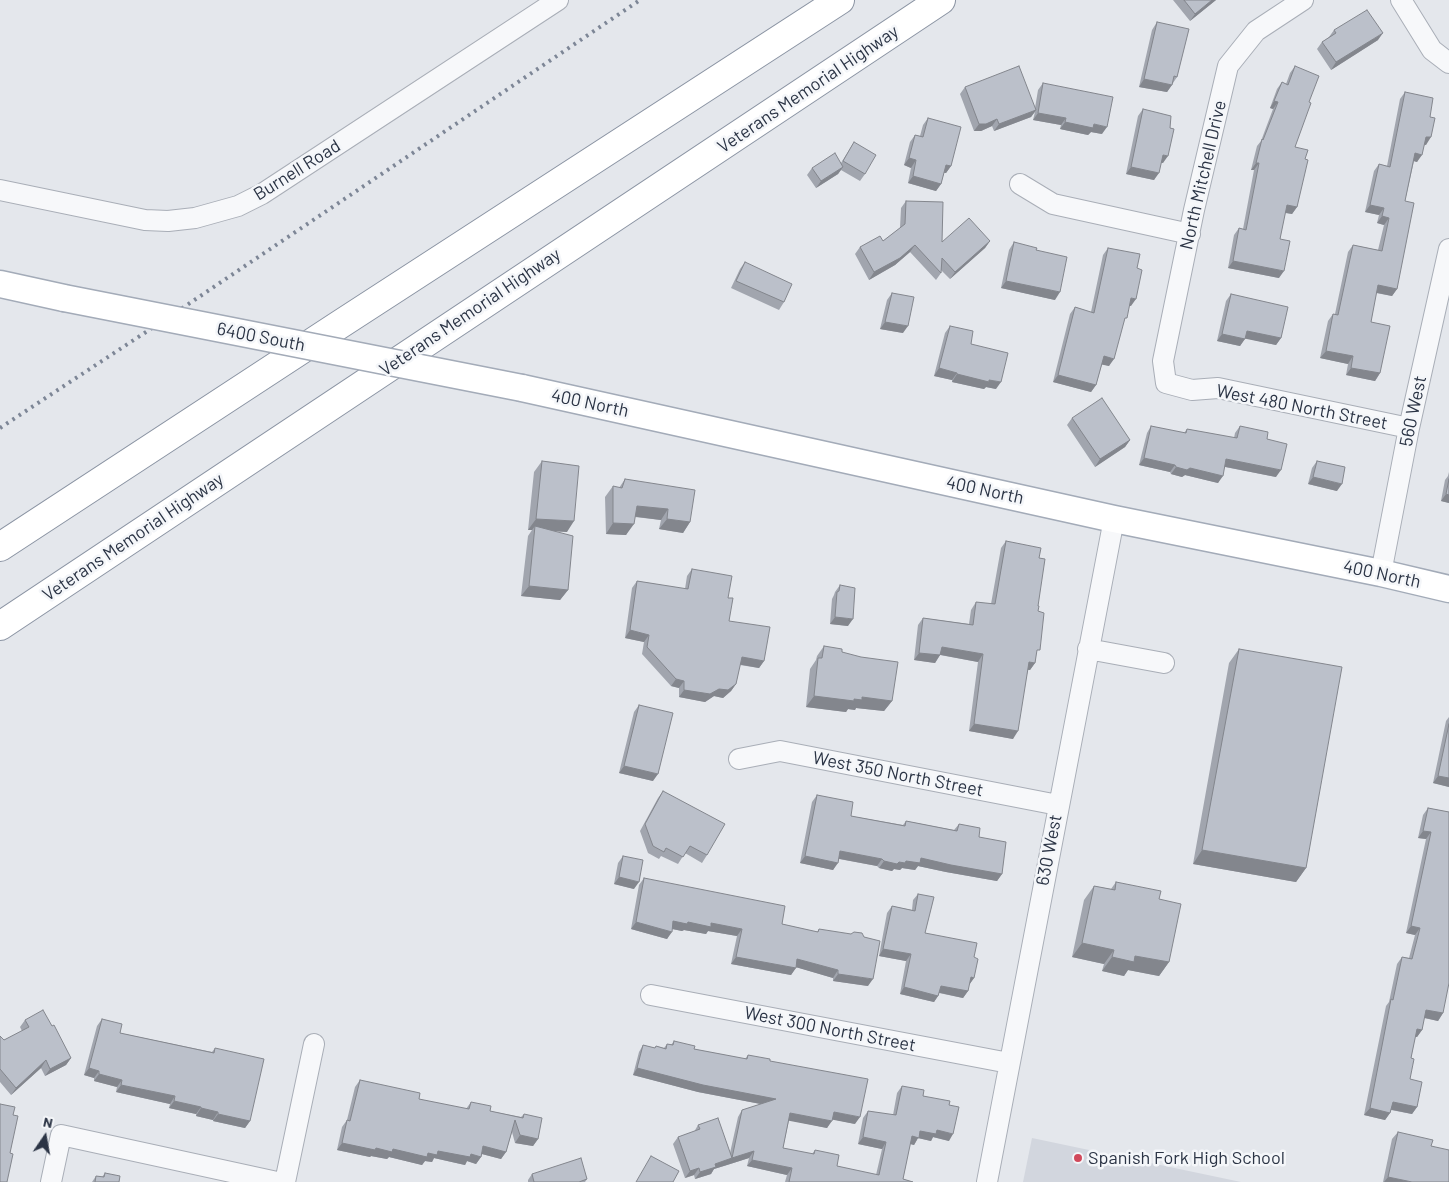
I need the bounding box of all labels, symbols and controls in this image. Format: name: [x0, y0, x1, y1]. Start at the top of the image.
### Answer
street label: Veterans Memorial Highway: [713, 20, 903, 158]
street label: North Mitchell Drive: [1175, 98, 1231, 252]
street label: Burnell Road: [250, 135, 344, 205]
street label: Veterans Memorial Highway: [375, 243, 565, 381]
street label: 6400 South: [215, 318, 307, 356]
street label: 560 West: [1395, 374, 1431, 448]
street label: West 480 North Street: [1215, 380, 1389, 434]
street label: 400 North: [549, 384, 631, 422]
street label: Veterans Memorial Highway: [38, 468, 228, 606]
street label: 400 North: [944, 471, 1026, 509]
street label: 400 North: [1341, 555, 1423, 593]
street label: West 350 North Street: [811, 747, 985, 801]
street label: 630 West: [1032, 813, 1066, 887]
street label: West 300 North Street: [742, 1002, 918, 1056]
north arrow: [20, 1112, 70, 1162]
text: N: [42, 1113, 55, 1131]
place label: Spanish Fork High School: [1088, 1147, 1285, 1169]
marker: Spanish Fork High School: [1072, 1152, 1084, 1164]

